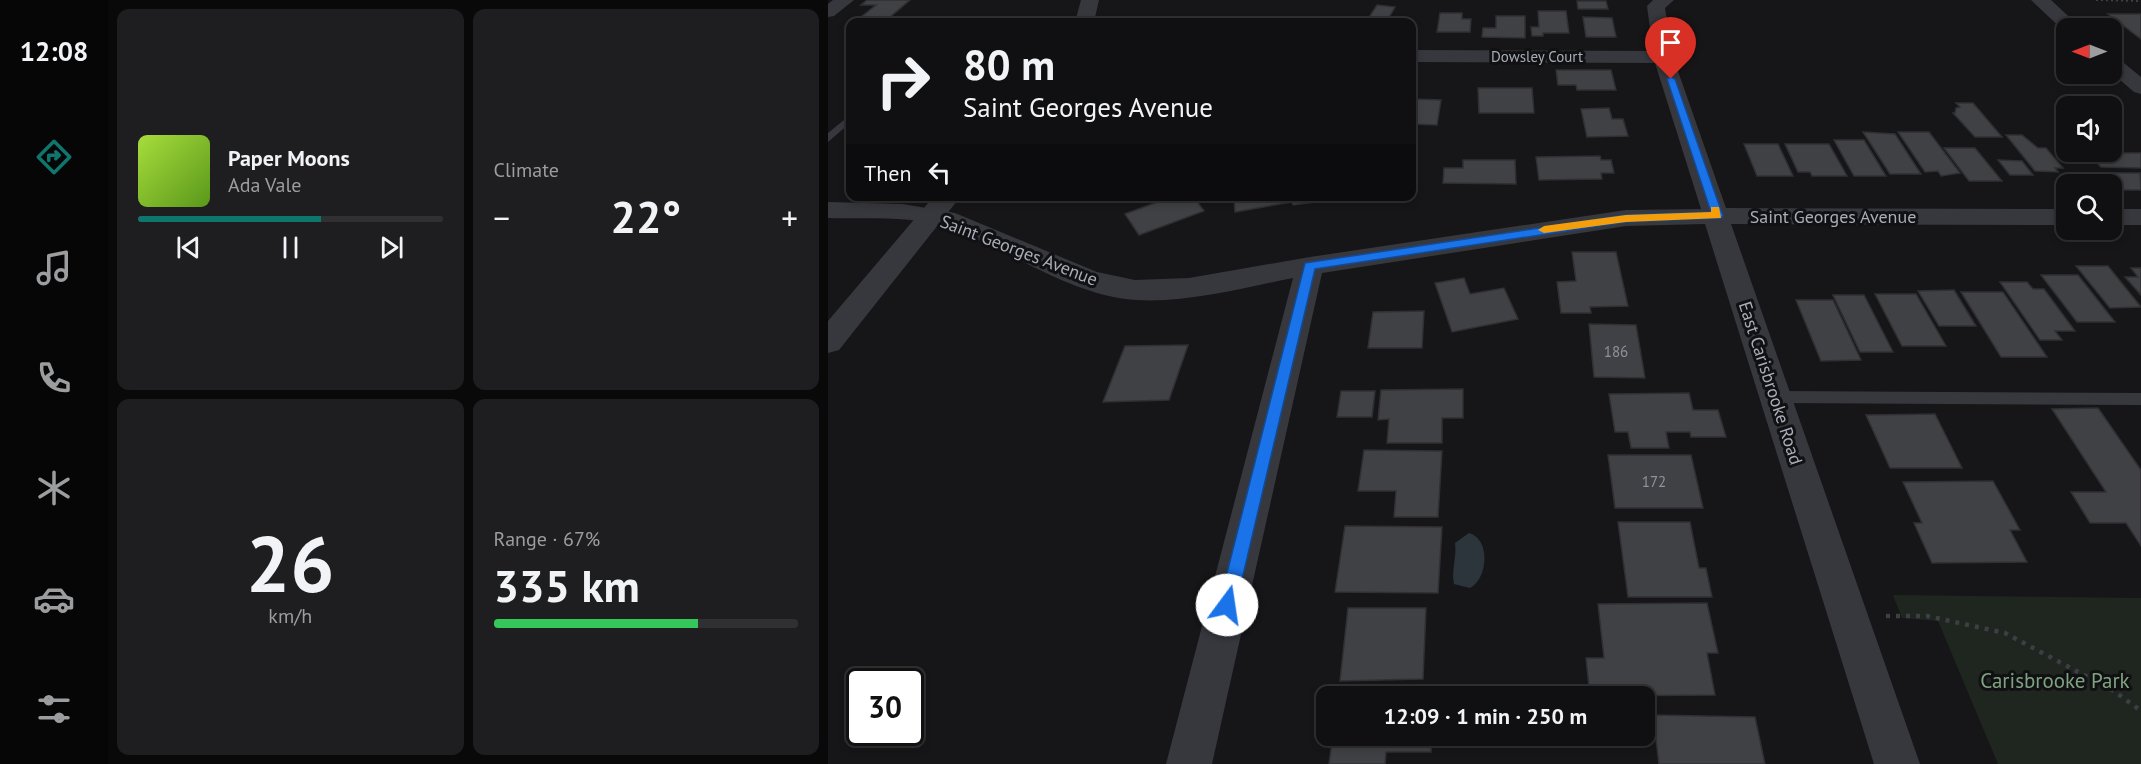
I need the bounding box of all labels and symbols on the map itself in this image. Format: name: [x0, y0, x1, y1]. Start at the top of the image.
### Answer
pin: [1645, 17, 1696, 79]
north arrow: [2056, 18, 2122, 84]
street label: Dowsley Court: [1491, 47, 1583, 66]
street label: Saint Georges Avenue: [1750, 205, 1916, 228]
street label: Saint Georges Avenue: [937, 209, 1101, 291]
street label: East Carisbrooke Road: [1734, 299, 1808, 467]
house number: 186: [1604, 342, 1628, 361]
house number: 172: [1642, 472, 1666, 491]
position arrow: [1195, 573, 1259, 637]
park label: Carisbrooke Park: [1980, 667, 2130, 694]
speed limit sign: 30: [846, 668, 924, 746]

